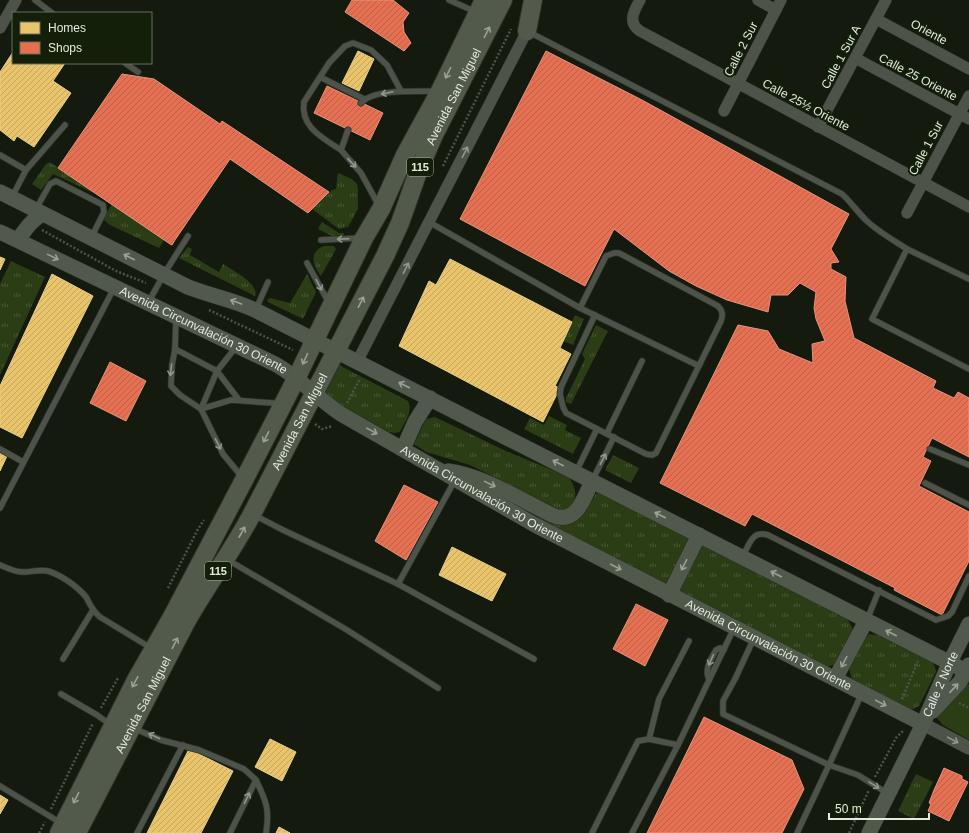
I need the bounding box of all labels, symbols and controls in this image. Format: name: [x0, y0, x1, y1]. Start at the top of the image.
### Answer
legend: [12, 12, 152, 64]
street label: Oriente: [908, 17, 950, 48]
street label: Calle 2 Sur: [721, 19, 761, 79]
text: Homes: [48, 21, 86, 35]
street label: Calle 1 Sur A: [818, 23, 864, 91]
one-way arrow: [483, 26, 491, 38]
text: Shops: [48, 41, 82, 55]
street label: Avenida San Miguel: [423, 46, 484, 147]
street label: Calle 25 Oriente: [876, 50, 960, 104]
one-way arrow: [444, 67, 451, 79]
street label: Calle 25½ Oriente: [760, 76, 852, 134]
one-way arrow: [381, 89, 394, 97]
street label: Calle 1 Sur: [906, 119, 946, 177]
one-way arrow: [462, 146, 469, 158]
one-way arrow: [347, 158, 357, 168]
road number: 115: [407, 158, 433, 176]
one-way arrow: [337, 235, 350, 243]
one-way arrow: [123, 253, 135, 260]
one-way arrow: [47, 254, 59, 261]
one-way arrow: [403, 262, 410, 274]
one-way arrow: [316, 279, 323, 291]
street label: Avenida Circunvalación 30 Oriente: [117, 283, 290, 377]
one-way arrow: [358, 296, 365, 308]
one-way arrow: [230, 297, 242, 305]
one-way arrow: [301, 353, 308, 365]
one-way arrow: [168, 363, 175, 376]
street label: Avenida San Miguel: [269, 371, 330, 472]
one-way arrow: [399, 381, 411, 388]
one-way arrow: [366, 428, 378, 436]
one-way arrow: [262, 430, 269, 442]
one-way arrow: [215, 438, 222, 450]
street label: Avenida Circunvalación 30 Oriente: [398, 442, 566, 545]
one-way arrow: [600, 453, 607, 465]
one-way arrow: [552, 459, 564, 467]
one-way arrow: [484, 481, 496, 488]
one-way arrow: [654, 511, 666, 518]
one-way arrow: [239, 526, 247, 538]
one-way arrow: [680, 559, 687, 571]
road number: 115: [205, 562, 231, 580]
one-way arrow: [610, 564, 622, 571]
one-way arrow: [770, 570, 782, 577]
street label: Avenida Circunvalación 30 Oriente: [683, 596, 854, 693]
one-way arrow: [885, 629, 897, 637]
one-way arrow: [172, 638, 180, 650]
street label: Calle 2 Norte: [920, 649, 961, 719]
street label: Avenida San Miguel: [112, 654, 174, 756]
one-way arrow: [706, 654, 714, 666]
one-way arrow: [840, 656, 848, 668]
one-way arrow: [131, 676, 139, 688]
one-way arrow: [950, 683, 959, 693]
one-way arrow: [875, 699, 887, 707]
one-way arrow: [148, 732, 160, 739]
one-way arrow: [947, 736, 959, 744]
one-way arrow: [868, 781, 880, 789]
one-way arrow: [72, 792, 80, 804]
one-way arrow: [244, 792, 251, 804]
scale bar: [829, 795, 929, 821]
text: 50 m: [835, 802, 862, 816]

